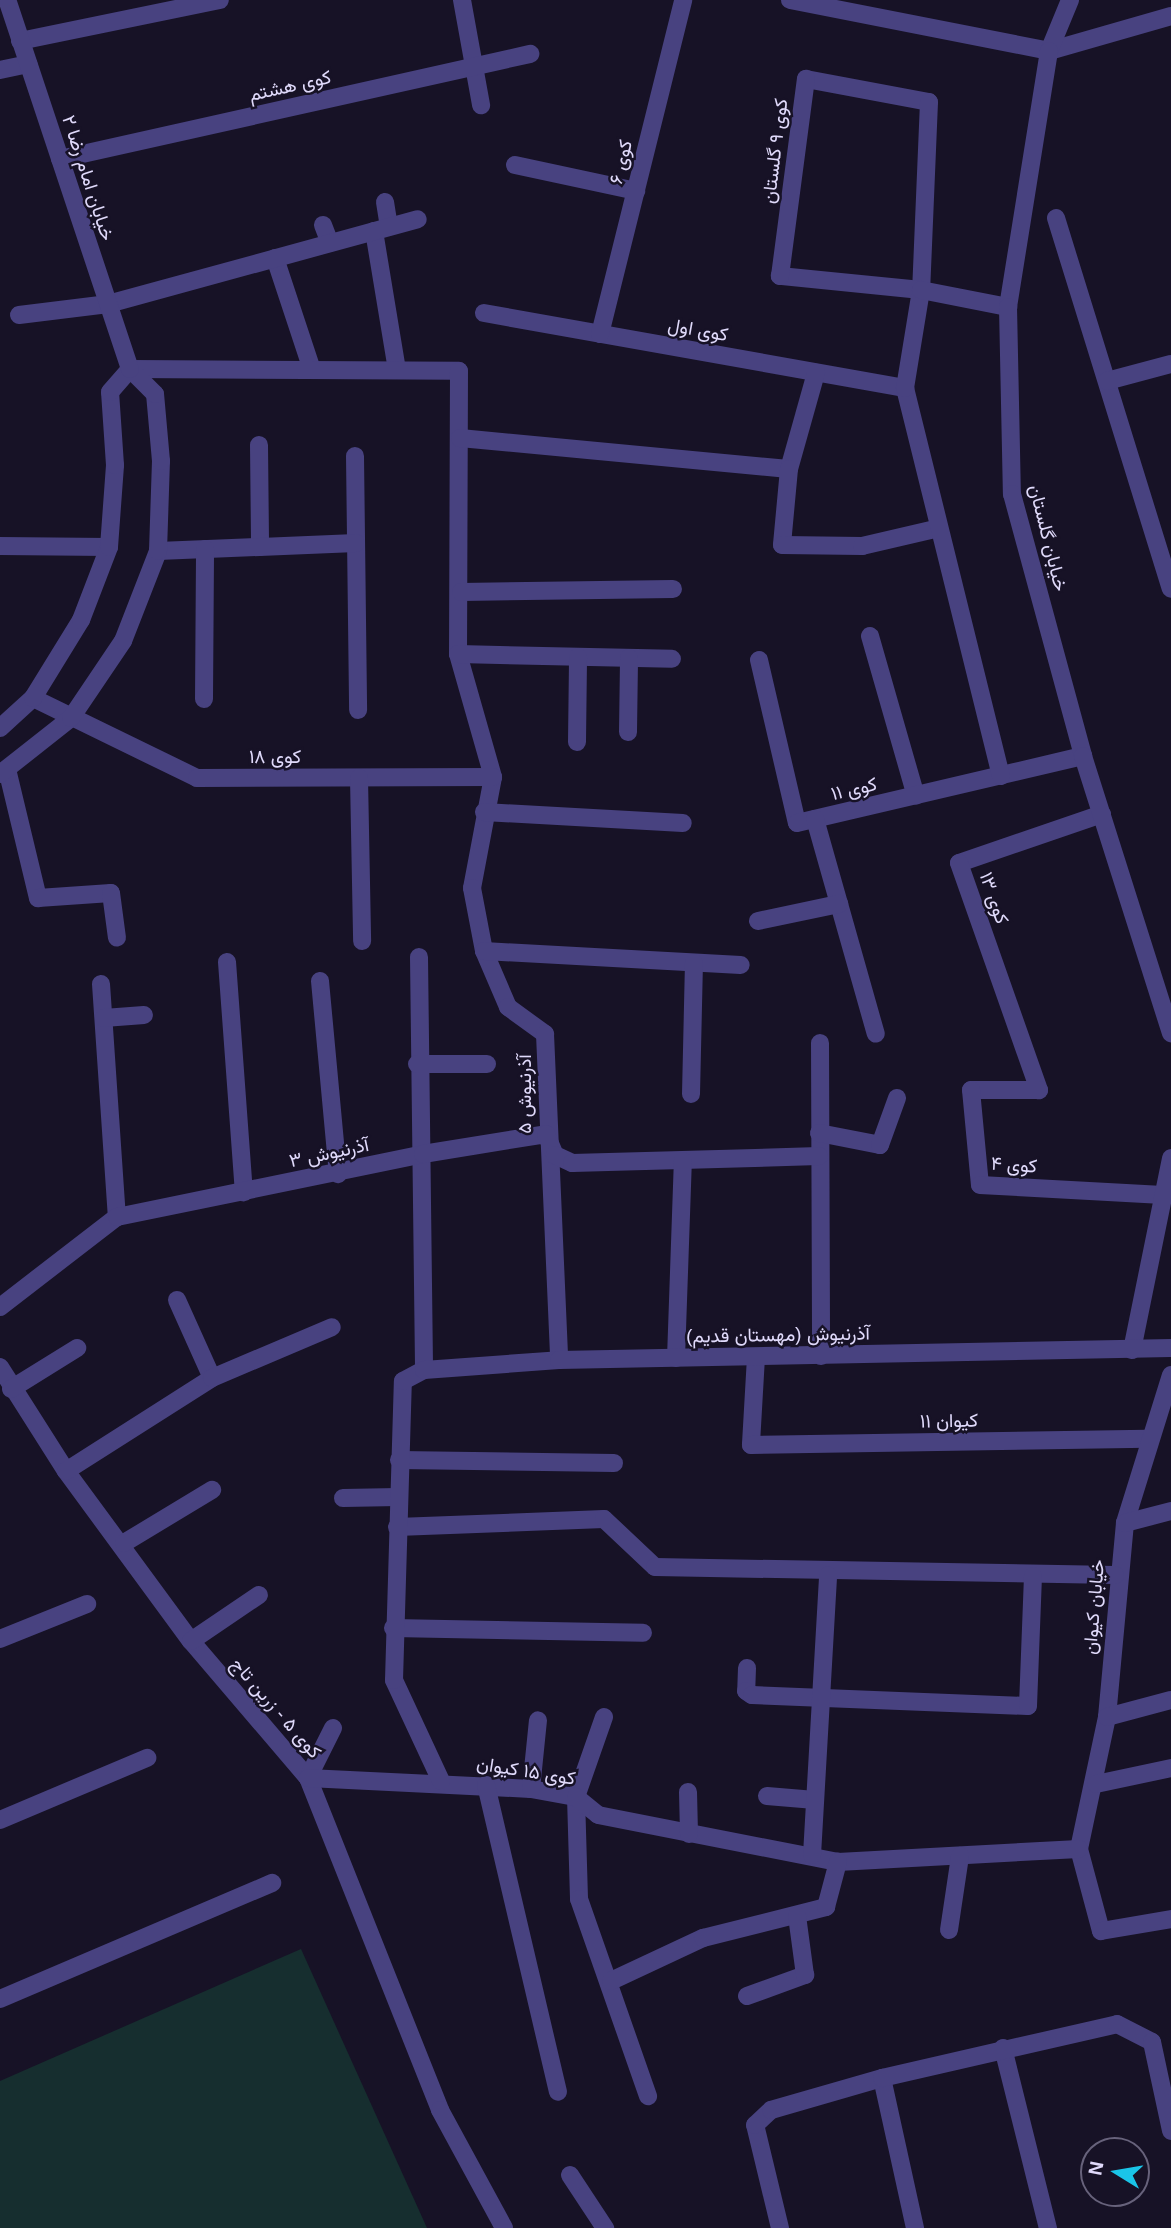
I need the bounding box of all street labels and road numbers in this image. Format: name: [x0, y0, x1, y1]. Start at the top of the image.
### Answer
street label: کوی هشتم: [247, 65, 333, 107]
street label: کوی ۹ گلستان: [757, 97, 793, 205]
street label: خیابان امام رضا ۲: [57, 112, 119, 244]
street label: کوی ۶: [605, 137, 637, 187]
street label: کوی اول: [666, 314, 730, 346]
street label: خیابان گلستان: [1024, 482, 1072, 594]
street label: کوی ۱۸: [249, 746, 301, 768]
street label: کوی ۱۱: [829, 773, 879, 805]
street label: کوی ۱۳: [975, 869, 1013, 927]
street label: آذرنیوش ۵: [514, 1054, 536, 1134]
street label: آذرنیوش ۳: [287, 1133, 371, 1173]
street label: کوی ۴: [990, 1152, 1038, 1178]
street label: آذرنیوش (مهستان قدیم): [686, 1322, 870, 1348]
street label: کیوان ۱۱: [920, 1409, 978, 1433]
street label: خیابان کیوان: [1078, 1558, 1110, 1656]
street label: کوی ۵ - زرین تاج: [226, 1653, 326, 1763]
street label: کوی ۱۵ کیوان: [475, 1752, 577, 1790]

